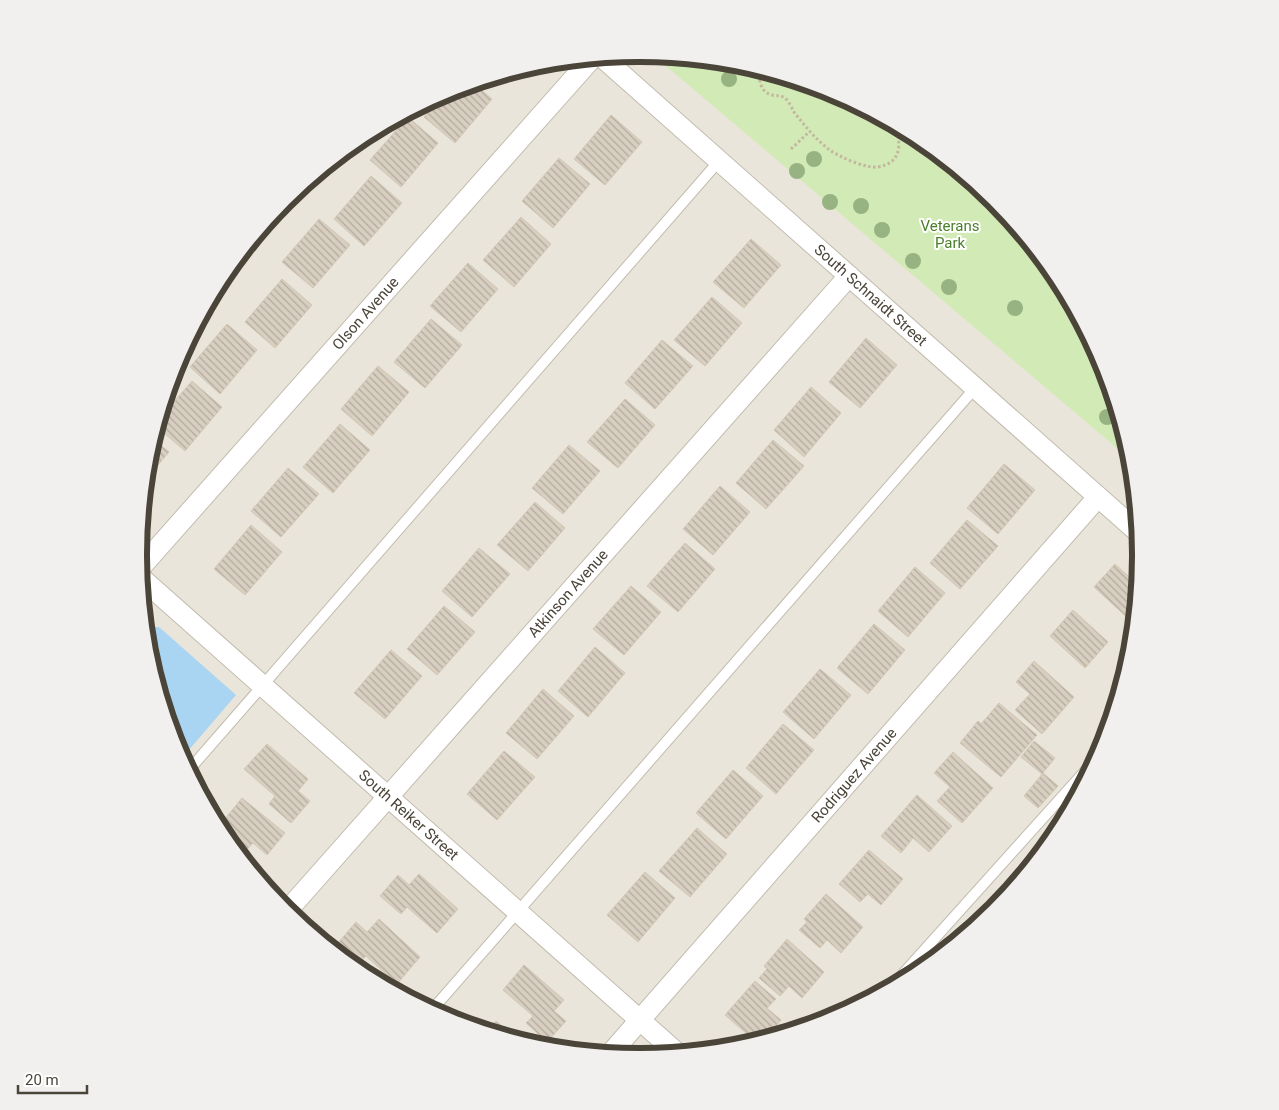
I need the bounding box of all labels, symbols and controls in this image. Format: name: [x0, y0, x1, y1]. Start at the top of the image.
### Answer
park label: Veterans Park: [920, 217, 980, 252]
street label: South Schnaidt Street: [811, 240, 931, 350]
street label: Olson Avenue: [328, 273, 403, 354]
street label: Atkinson Avenue: [524, 546, 612, 641]
street label: Rodriguez Avenue: [808, 724, 900, 826]
street label: South Reiker Street: [355, 766, 462, 864]
scale bar: [18, 1062, 86, 1094]
text: 20 m: [25, 1071, 59, 1089]

